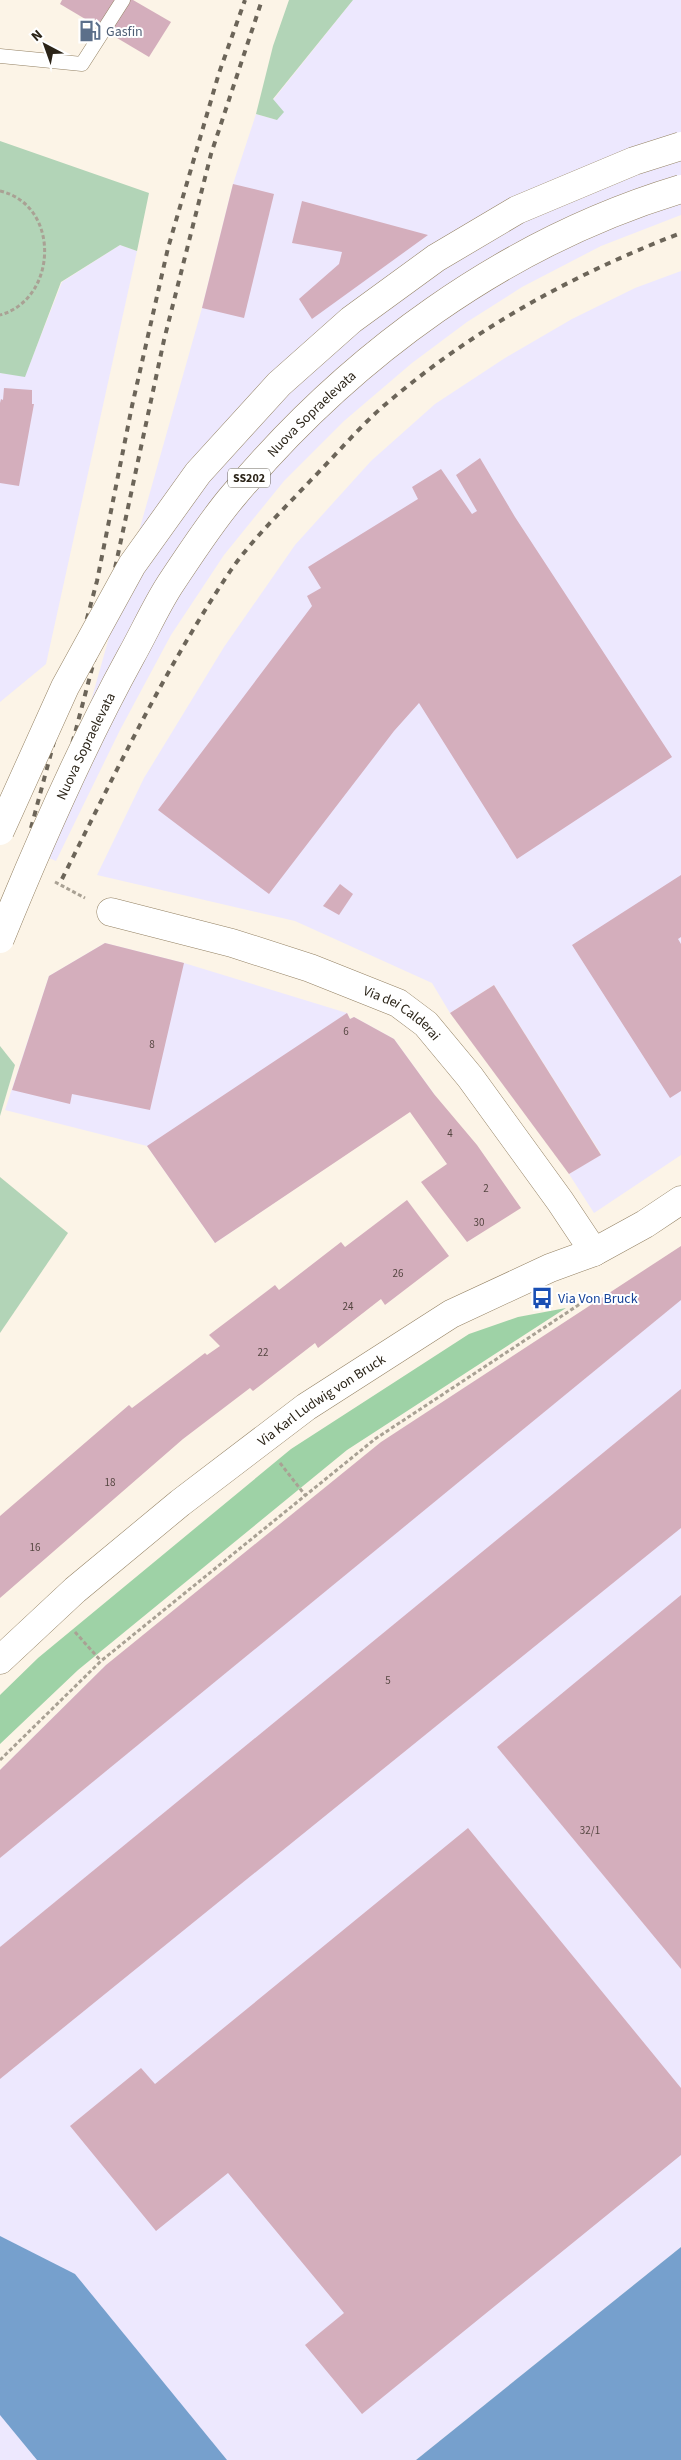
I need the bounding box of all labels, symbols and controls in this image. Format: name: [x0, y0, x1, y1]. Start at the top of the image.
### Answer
fuel station icon: Gasfin: [77, 18, 103, 44]
north arrow: [20, 20, 70, 70]
place label: Gasfin: [106, 22, 143, 42]
text: N: [27, 25, 47, 47]
street label: Nuova Sopraelevata: [263, 366, 361, 462]
road number: SS202: [228, 468, 270, 488]
street label: Nuova Sopraelevata: [52, 689, 121, 803]
street label: Via dei Calderai: [360, 981, 445, 1045]
house number: 6: [343, 1024, 349, 1039]
house number: 8: [149, 1037, 155, 1052]
house number: 4: [447, 1126, 453, 1141]
house number: 2: [483, 1181, 489, 1196]
house number: 30: [474, 1215, 484, 1230]
house number: 26: [393, 1266, 404, 1281]
bus stop icon: Via Von Bruck: [529, 1285, 555, 1311]
place label: Via Von Bruck: [558, 1289, 638, 1309]
house number: 24: [343, 1299, 354, 1314]
house number: 22: [258, 1345, 268, 1360]
street label: Via Karl Ludwig von Bruck: [254, 1350, 390, 1451]
house number: 18: [105, 1475, 116, 1490]
house number: 16: [30, 1540, 41, 1555]
house number: 5: [385, 1673, 391, 1688]
house number: 32/1: [580, 1823, 600, 1838]

